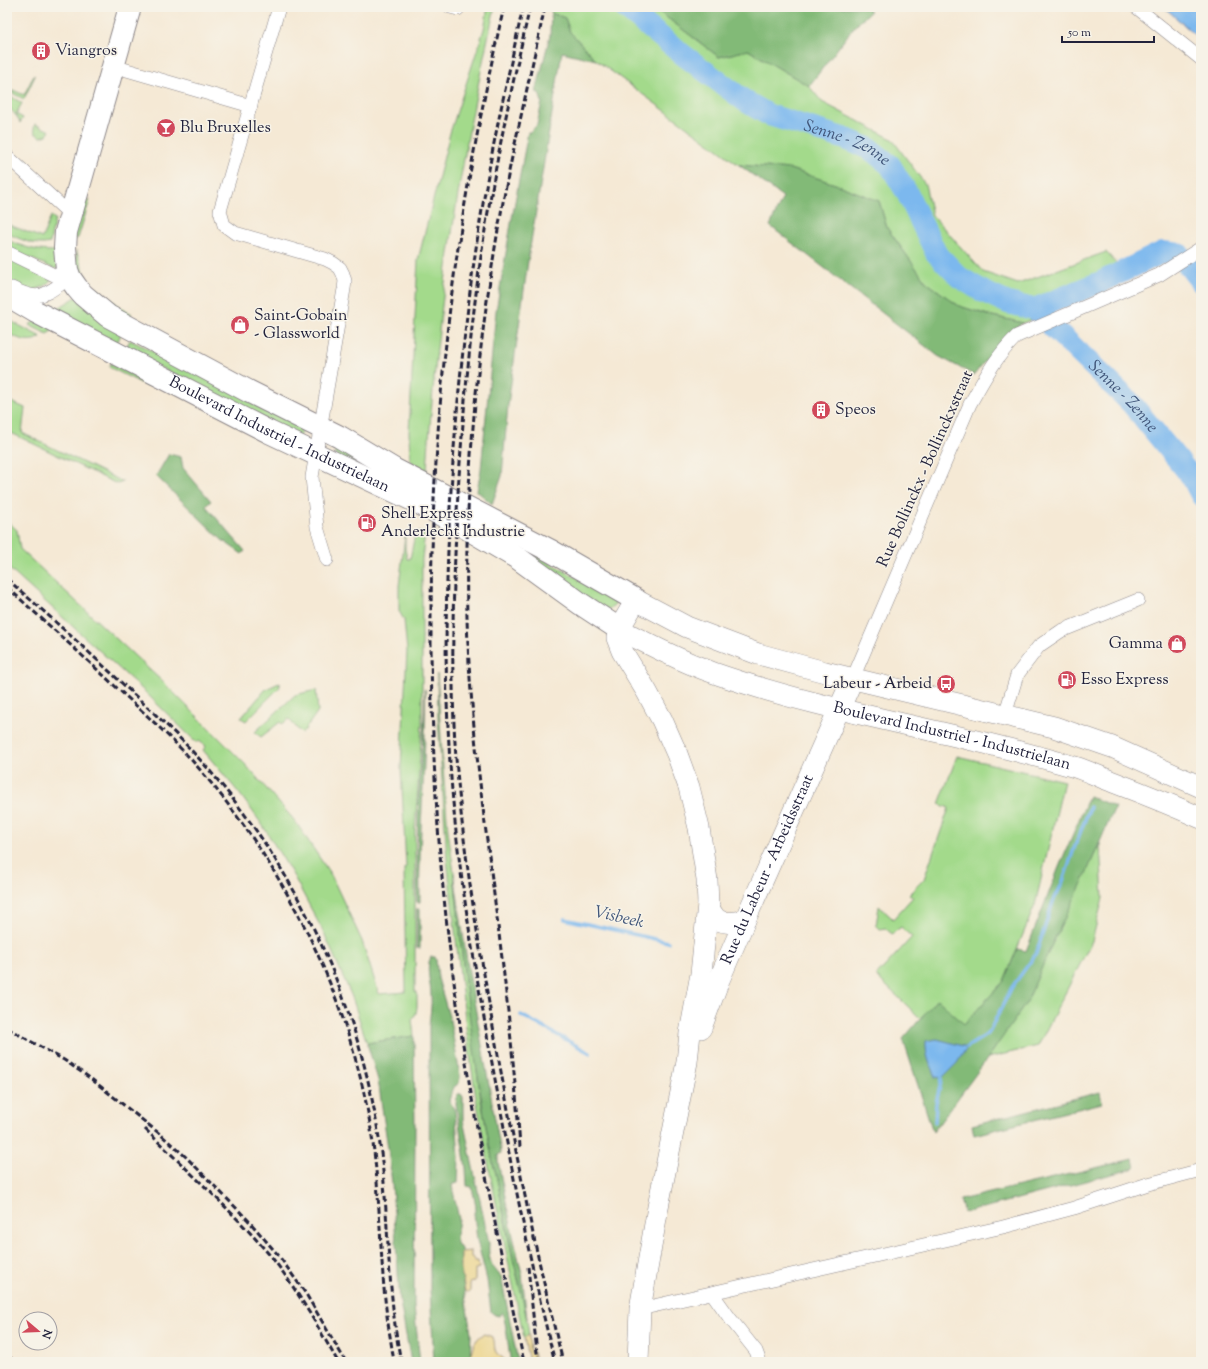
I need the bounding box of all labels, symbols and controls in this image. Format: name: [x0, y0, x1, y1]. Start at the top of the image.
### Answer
scale bar: [1062, 18, 1154, 44]
text: 50 m: [1067, 24, 1091, 42]
building icon: Viangros: [30, 40, 52, 62]
place label: Viangros: [55, 40, 117, 63]
water label: Senne - Zenne: [801, 114, 895, 172]
bar icon: Blu Bruxelles: [155, 117, 177, 139]
place label: Blu Bruxelles: [180, 117, 271, 140]
place label: Saint-Gobain - Glassworld: [254, 305, 348, 346]
shop icon: Saint-Gobain - Glassworld: [229, 314, 251, 336]
water label: Senne - Zenne: [1082, 355, 1163, 438]
street label: Rue Bollinckx - Bollinckxstraat: [872, 366, 980, 571]
street label: Boulevard Industriel - Industrielaan: [165, 371, 394, 499]
building icon: Speos: [810, 399, 832, 421]
place label: Speos: [835, 399, 876, 422]
place label: Shell Express Anderlecht Industrie: [381, 503, 525, 544]
fuel station icon: Shell Express Anderlecht Industrie: [356, 512, 378, 534]
place label: Gamma: [1109, 633, 1164, 656]
shop icon: Gamma: [1166, 633, 1188, 655]
fuel station icon: Esso Express: [1056, 669, 1078, 691]
place label: Esso Express: [1081, 669, 1169, 692]
place label: Labeur - Arbeid: [823, 673, 932, 696]
bus stop icon: Labeur - Arbeid: [935, 673, 957, 695]
street label: Boulevard Industriel - Industrielaan: [831, 696, 1074, 777]
street label: Rue du Labeur - Arbeidsstraat: [716, 770, 820, 968]
water label: Visbeek: [592, 901, 646, 935]
north arrow: [18, 1311, 58, 1351]
text: N: [37, 1326, 56, 1341]

